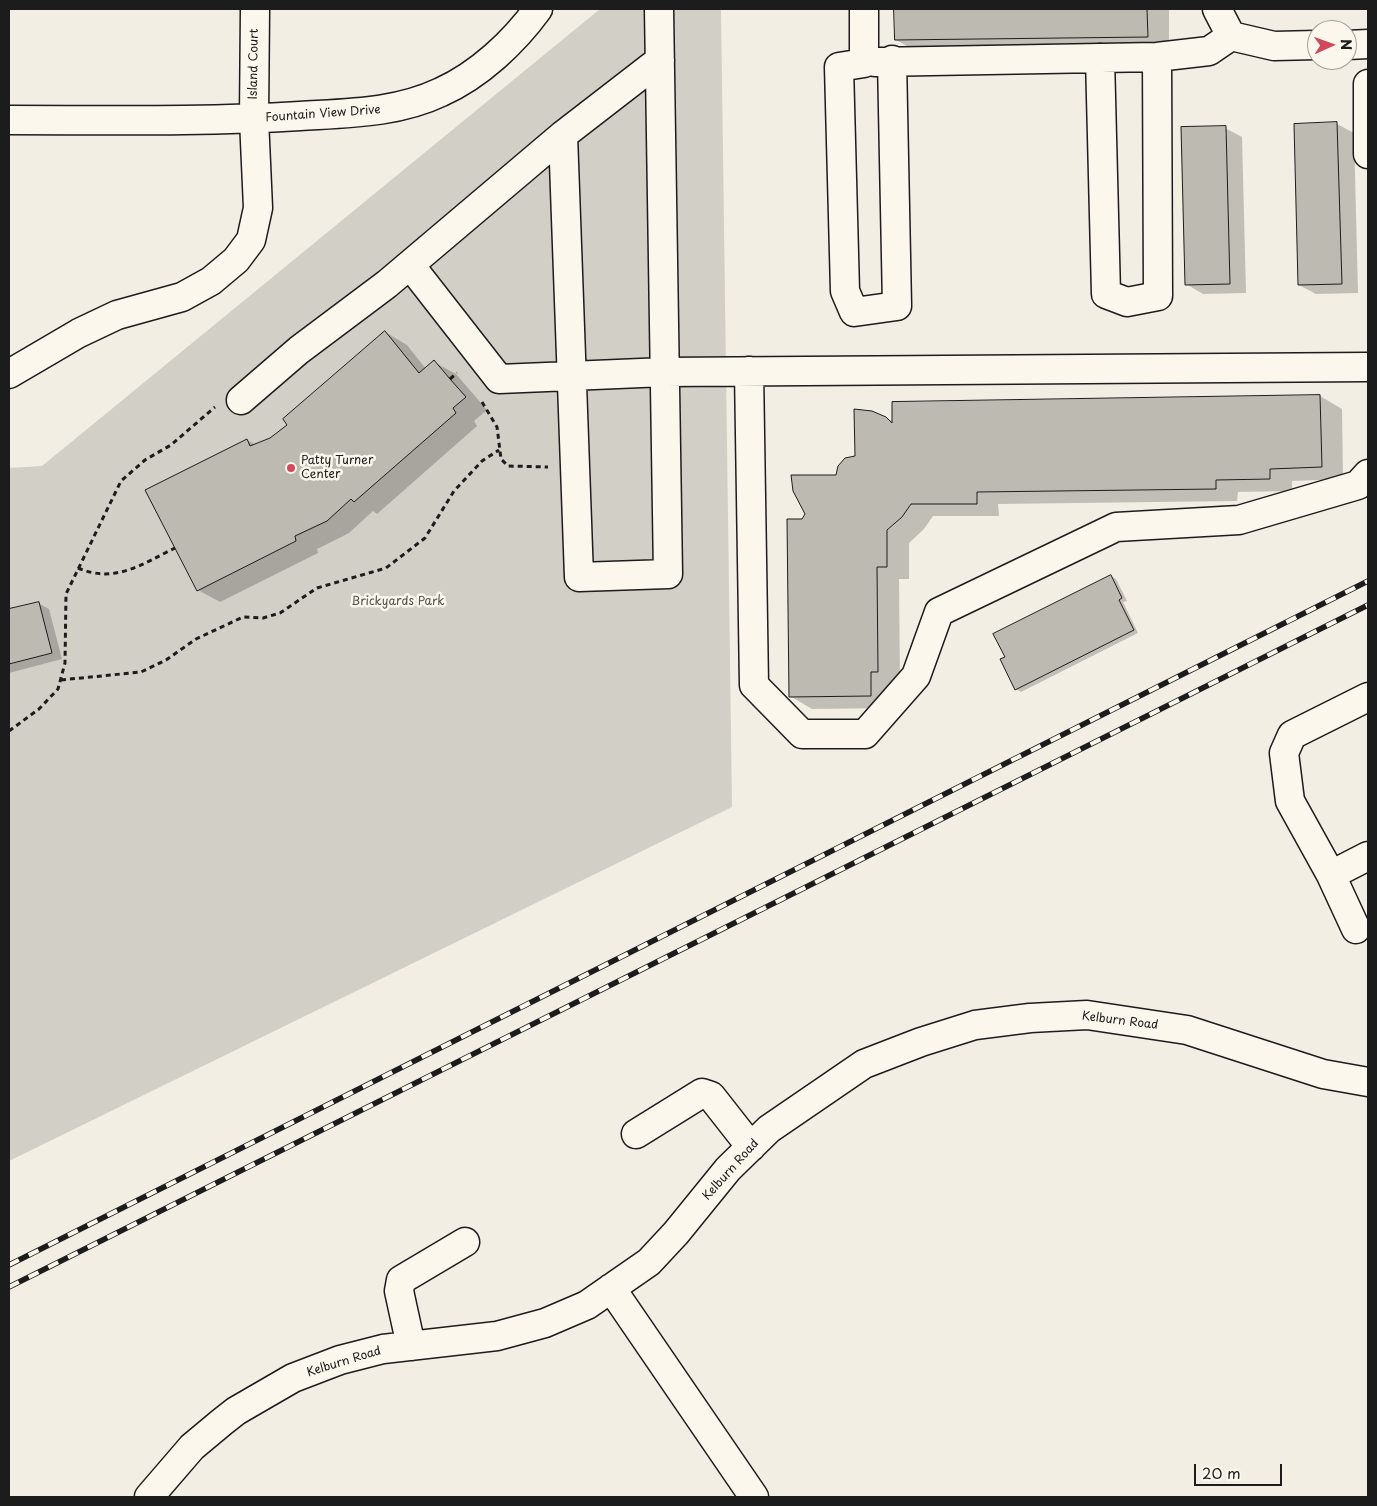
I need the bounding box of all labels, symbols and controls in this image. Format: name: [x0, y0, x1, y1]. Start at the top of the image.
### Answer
north arrow: [1307, 20, 1357, 70]
street label: Island Court: [246, 28, 262, 100]
text: N: [1336, 39, 1357, 50]
street label: Fountain View Drive: [265, 103, 381, 125]
place label: Patty Turner Center: [301, 454, 374, 482]
marker: Patty Turner Center: [285, 462, 297, 474]
park label: Brickyards Park: [351, 595, 445, 609]
street label: Kelburn Road: [1081, 1009, 1159, 1033]
street label: Kelburn Road: [700, 1137, 762, 1203]
street label: Kelburn Road: [305, 1344, 383, 1380]
scale bar: [1197, 1454, 1284, 1486]
text: 20 m: [1202, 1461, 1241, 1484]

